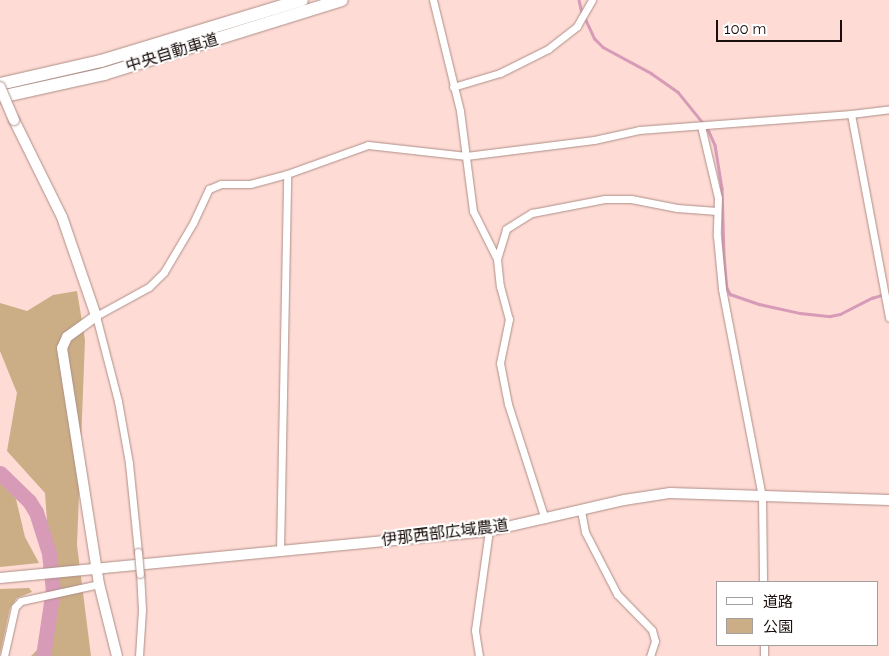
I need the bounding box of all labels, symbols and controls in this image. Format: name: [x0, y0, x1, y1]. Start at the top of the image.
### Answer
scale bar: [719, 10, 845, 42]
text: 100 m: [724, 20, 766, 38]
street label: 中央自動車道: [123, 30, 221, 76]
street label: 伊那西部広域農道: [380, 516, 510, 550]
legend: [716, 581, 879, 646]
text: 道路: [763, 593, 793, 611]
text: 公園: [763, 618, 793, 636]

